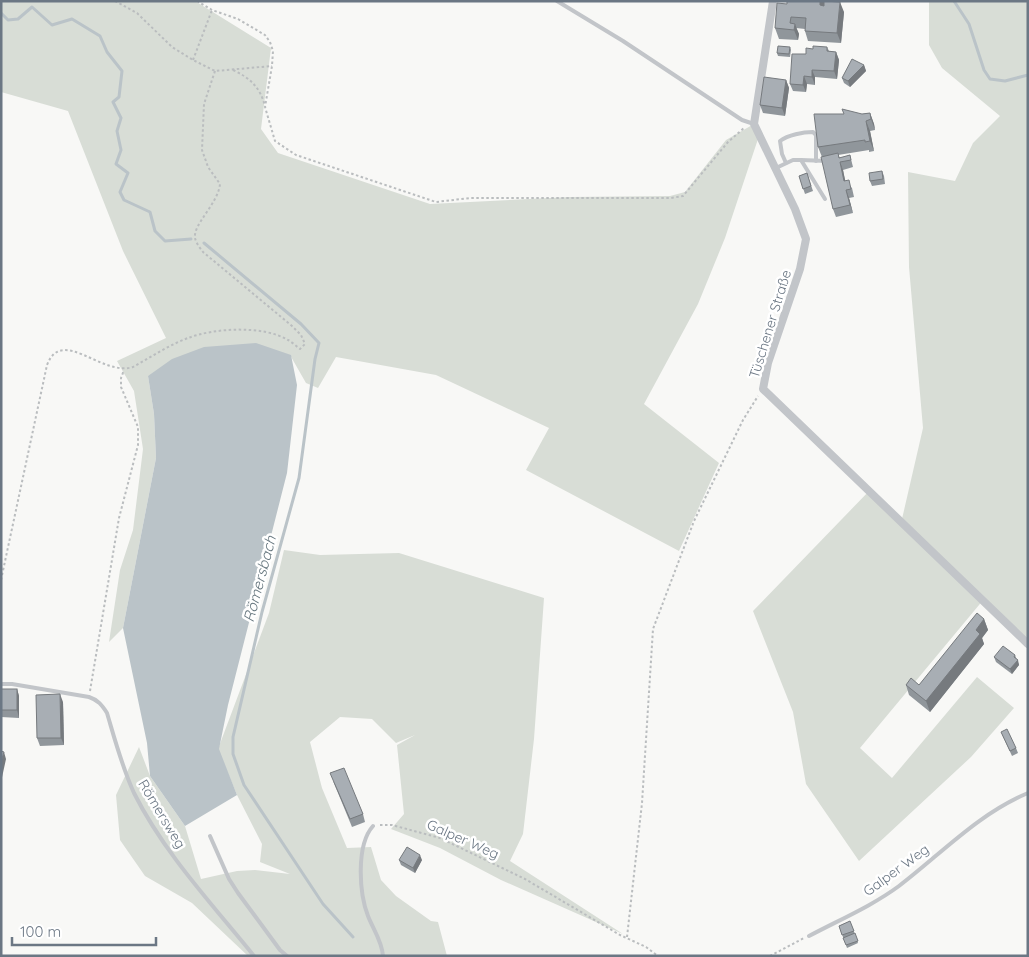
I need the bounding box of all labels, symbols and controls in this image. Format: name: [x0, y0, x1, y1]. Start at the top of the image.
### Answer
street label: Tüschener Straße: [745, 268, 795, 380]
water label: Römersbach: [239, 533, 280, 624]
street label: Römersweg: [134, 776, 190, 852]
street label: Galper Weg: [424, 815, 502, 863]
street label: Galper Weg: [860, 840, 932, 900]
scale bar: [12, 914, 156, 946]
text: 100 m: [20, 922, 61, 941]

